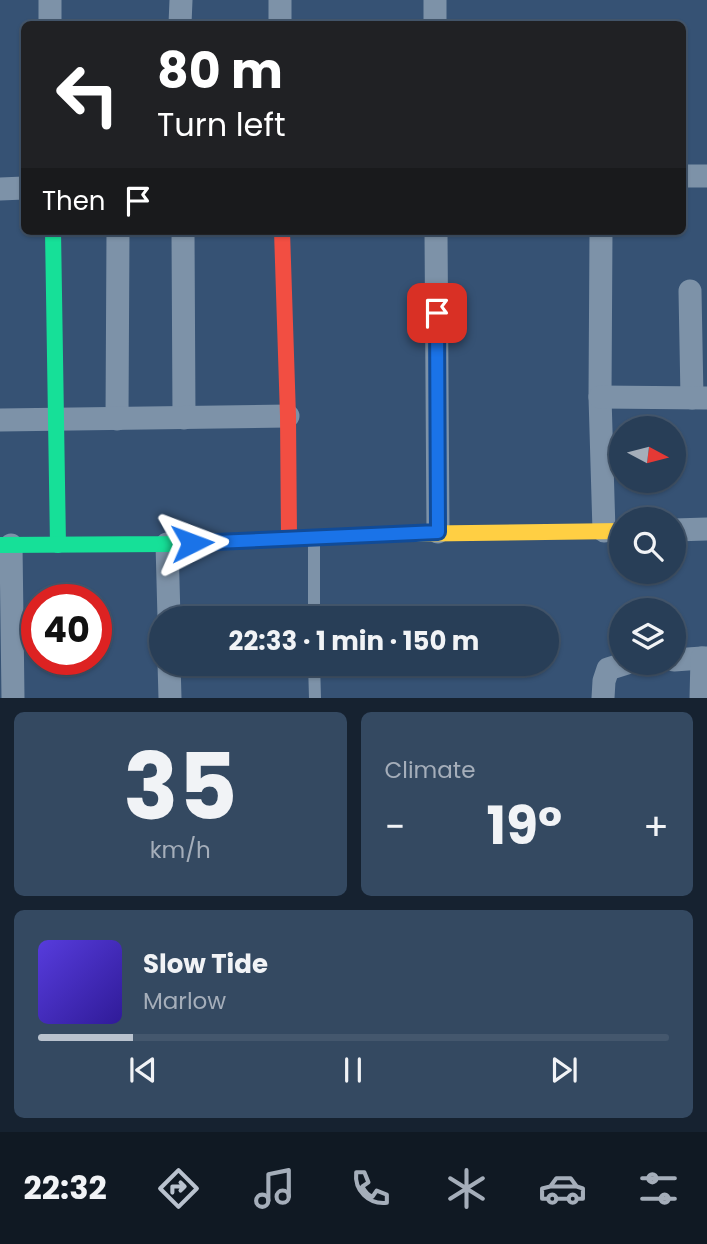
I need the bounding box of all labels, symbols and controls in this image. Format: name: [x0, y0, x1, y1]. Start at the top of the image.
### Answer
text: 80 m: [157, 37, 283, 105]
icon: left: [42, 49, 133, 140]
text: Turn left: [157, 102, 286, 147]
icon: arrive: [119, 182, 157, 220]
text: Then: [42, 183, 105, 219]
pin: [407, 283, 467, 343]
icon: arrive: [418, 294, 456, 332]
north arrow: [609, 416, 686, 494]
map controls: [609, 416, 686, 675]
position arrow: [155, 506, 229, 580]
button: search: [609, 507, 686, 584]
speed limit sign: 40: [21, 584, 112, 675]
button: layers: [609, 598, 686, 675]
text: 22:33 · 1 min · 150 m: [229, 623, 479, 659]
text: 35: [123, 723, 237, 851]
text: Climate: [385, 754, 475, 786]
text: 19°: [486, 789, 562, 862]
text: −: [385, 800, 405, 853]
text: +: [643, 800, 669, 853]
text: km/h: [150, 834, 211, 866]
text: Slow Tide: [143, 946, 268, 982]
text: Marlow: [143, 985, 226, 1017]
icon: previous: [124, 1051, 162, 1089]
icon: pause: [334, 1051, 372, 1089]
icon: next: [545, 1051, 583, 1089]
icon: directions: [154, 1164, 203, 1213]
icon: music: [250, 1164, 299, 1213]
icon: phone: [346, 1164, 395, 1213]
icon: climate: [442, 1164, 491, 1213]
icon: car: [538, 1164, 587, 1213]
icon: filters: [634, 1164, 683, 1213]
text: 22:32: [24, 1165, 107, 1210]

